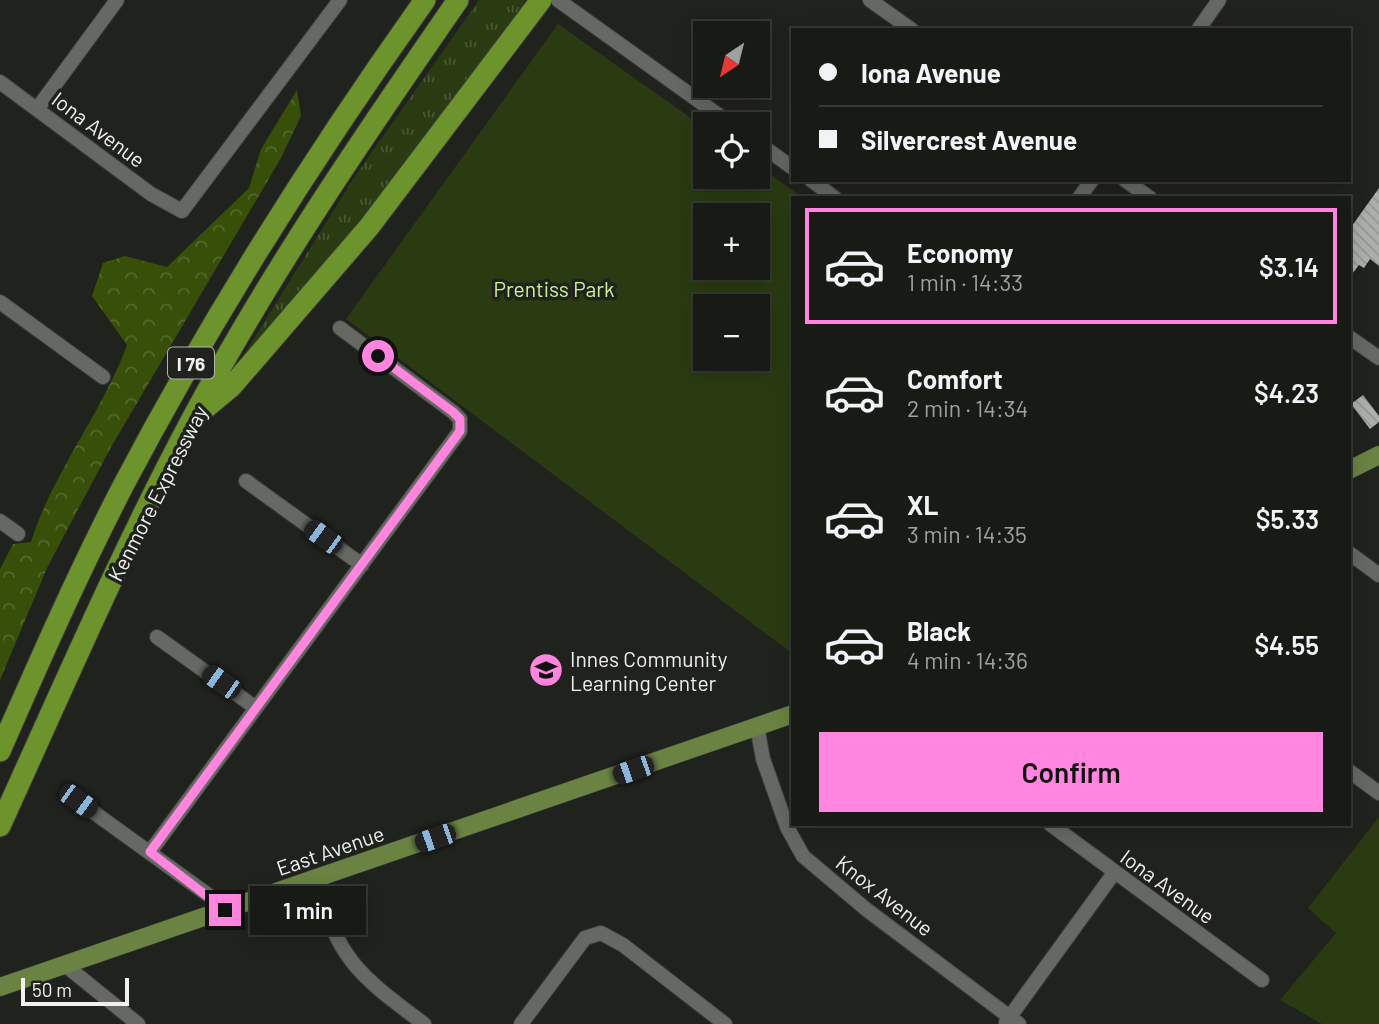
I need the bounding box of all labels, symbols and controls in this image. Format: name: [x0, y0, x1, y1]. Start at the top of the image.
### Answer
north arrow: [693, 21, 770, 98]
map controls: [693, 21, 770, 371]
text: Iona Avenue: [861, 57, 1001, 88]
street label: Iona Avenue: [48, 86, 150, 172]
button: locate: [693, 112, 770, 189]
text: Silvercrest Avenue: [861, 124, 1077, 155]
button: +: [693, 203, 770, 280]
icon: car: [823, 235, 886, 298]
text: Economy: [907, 237, 1013, 268]
text: $3.14: [1259, 251, 1319, 282]
text: 1 min · 14:33: [907, 268, 1023, 296]
park label: Prentiss Park: [494, 276, 614, 301]
button: −: [693, 294, 770, 371]
route start: [362, 340, 394, 372]
road number: I 76: [168, 348, 214, 378]
icon: car: [823, 361, 886, 424]
text: Comfort: [907, 363, 1003, 394]
text: $4.23: [1254, 377, 1319, 408]
text: 2 min · 14:34: [907, 394, 1028, 422]
street label: Kenmore Expressway: [102, 401, 212, 585]
icon: car: [823, 487, 886, 550]
text: XL: [907, 489, 938, 520]
text: $5.33: [1256, 503, 1319, 534]
car: [300, 516, 347, 558]
text: 3 min · 14:35: [907, 520, 1027, 548]
icon: car: [823, 613, 886, 676]
text: Black: [907, 615, 971, 646]
text: $4.55: [1254, 629, 1319, 660]
place label: Innes Community Learning Center: [570, 646, 728, 695]
text: 4 min · 14:36: [907, 646, 1028, 674]
school or university icon: Innes Community Learning Center: [527, 651, 565, 689]
car: [198, 661, 245, 703]
button: Confirm: [819, 732, 1323, 812]
car: [610, 753, 657, 787]
car: [55, 780, 102, 822]
street label: East Avenue: [273, 820, 387, 880]
car: [412, 821, 459, 855]
street label: Iona Avenue: [1116, 844, 1220, 928]
street label: Knox Avenue: [832, 849, 938, 941]
callout: 1 min: [250, 886, 365, 934]
route end: [209, 894, 241, 926]
text: 1 min: [283, 896, 333, 924]
scale bar: [21, 975, 130, 1007]
text: 50 m: [32, 978, 72, 1001]

